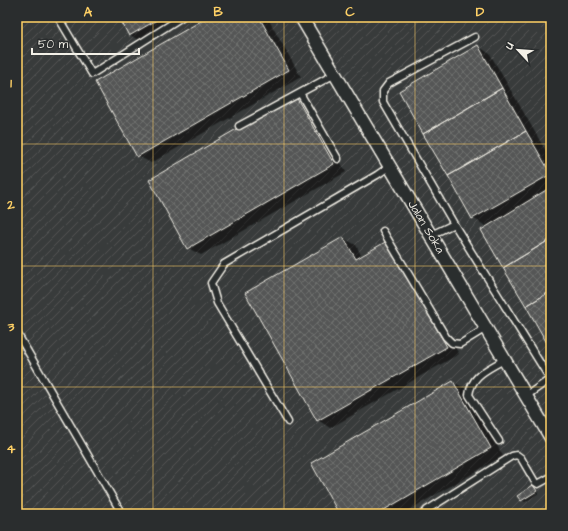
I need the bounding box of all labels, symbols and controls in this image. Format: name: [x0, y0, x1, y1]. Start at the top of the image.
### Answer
text: A: [84, 3, 93, 21]
text: B: [213, 3, 223, 21]
text: C: [345, 3, 355, 21]
text: D: [476, 3, 485, 21]
scale bar: [32, 30, 139, 56]
north arrow: [498, 30, 538, 70]
text: 50 m: [38, 36, 69, 53]
text: U: [501, 40, 518, 53]
text: 1: [10, 74, 12, 92]
text: 2: [6, 196, 15, 214]
street label: Jalan Soka: [403, 197, 449, 257]
text: 3: [7, 318, 15, 336]
text: 4: [7, 440, 16, 458]

